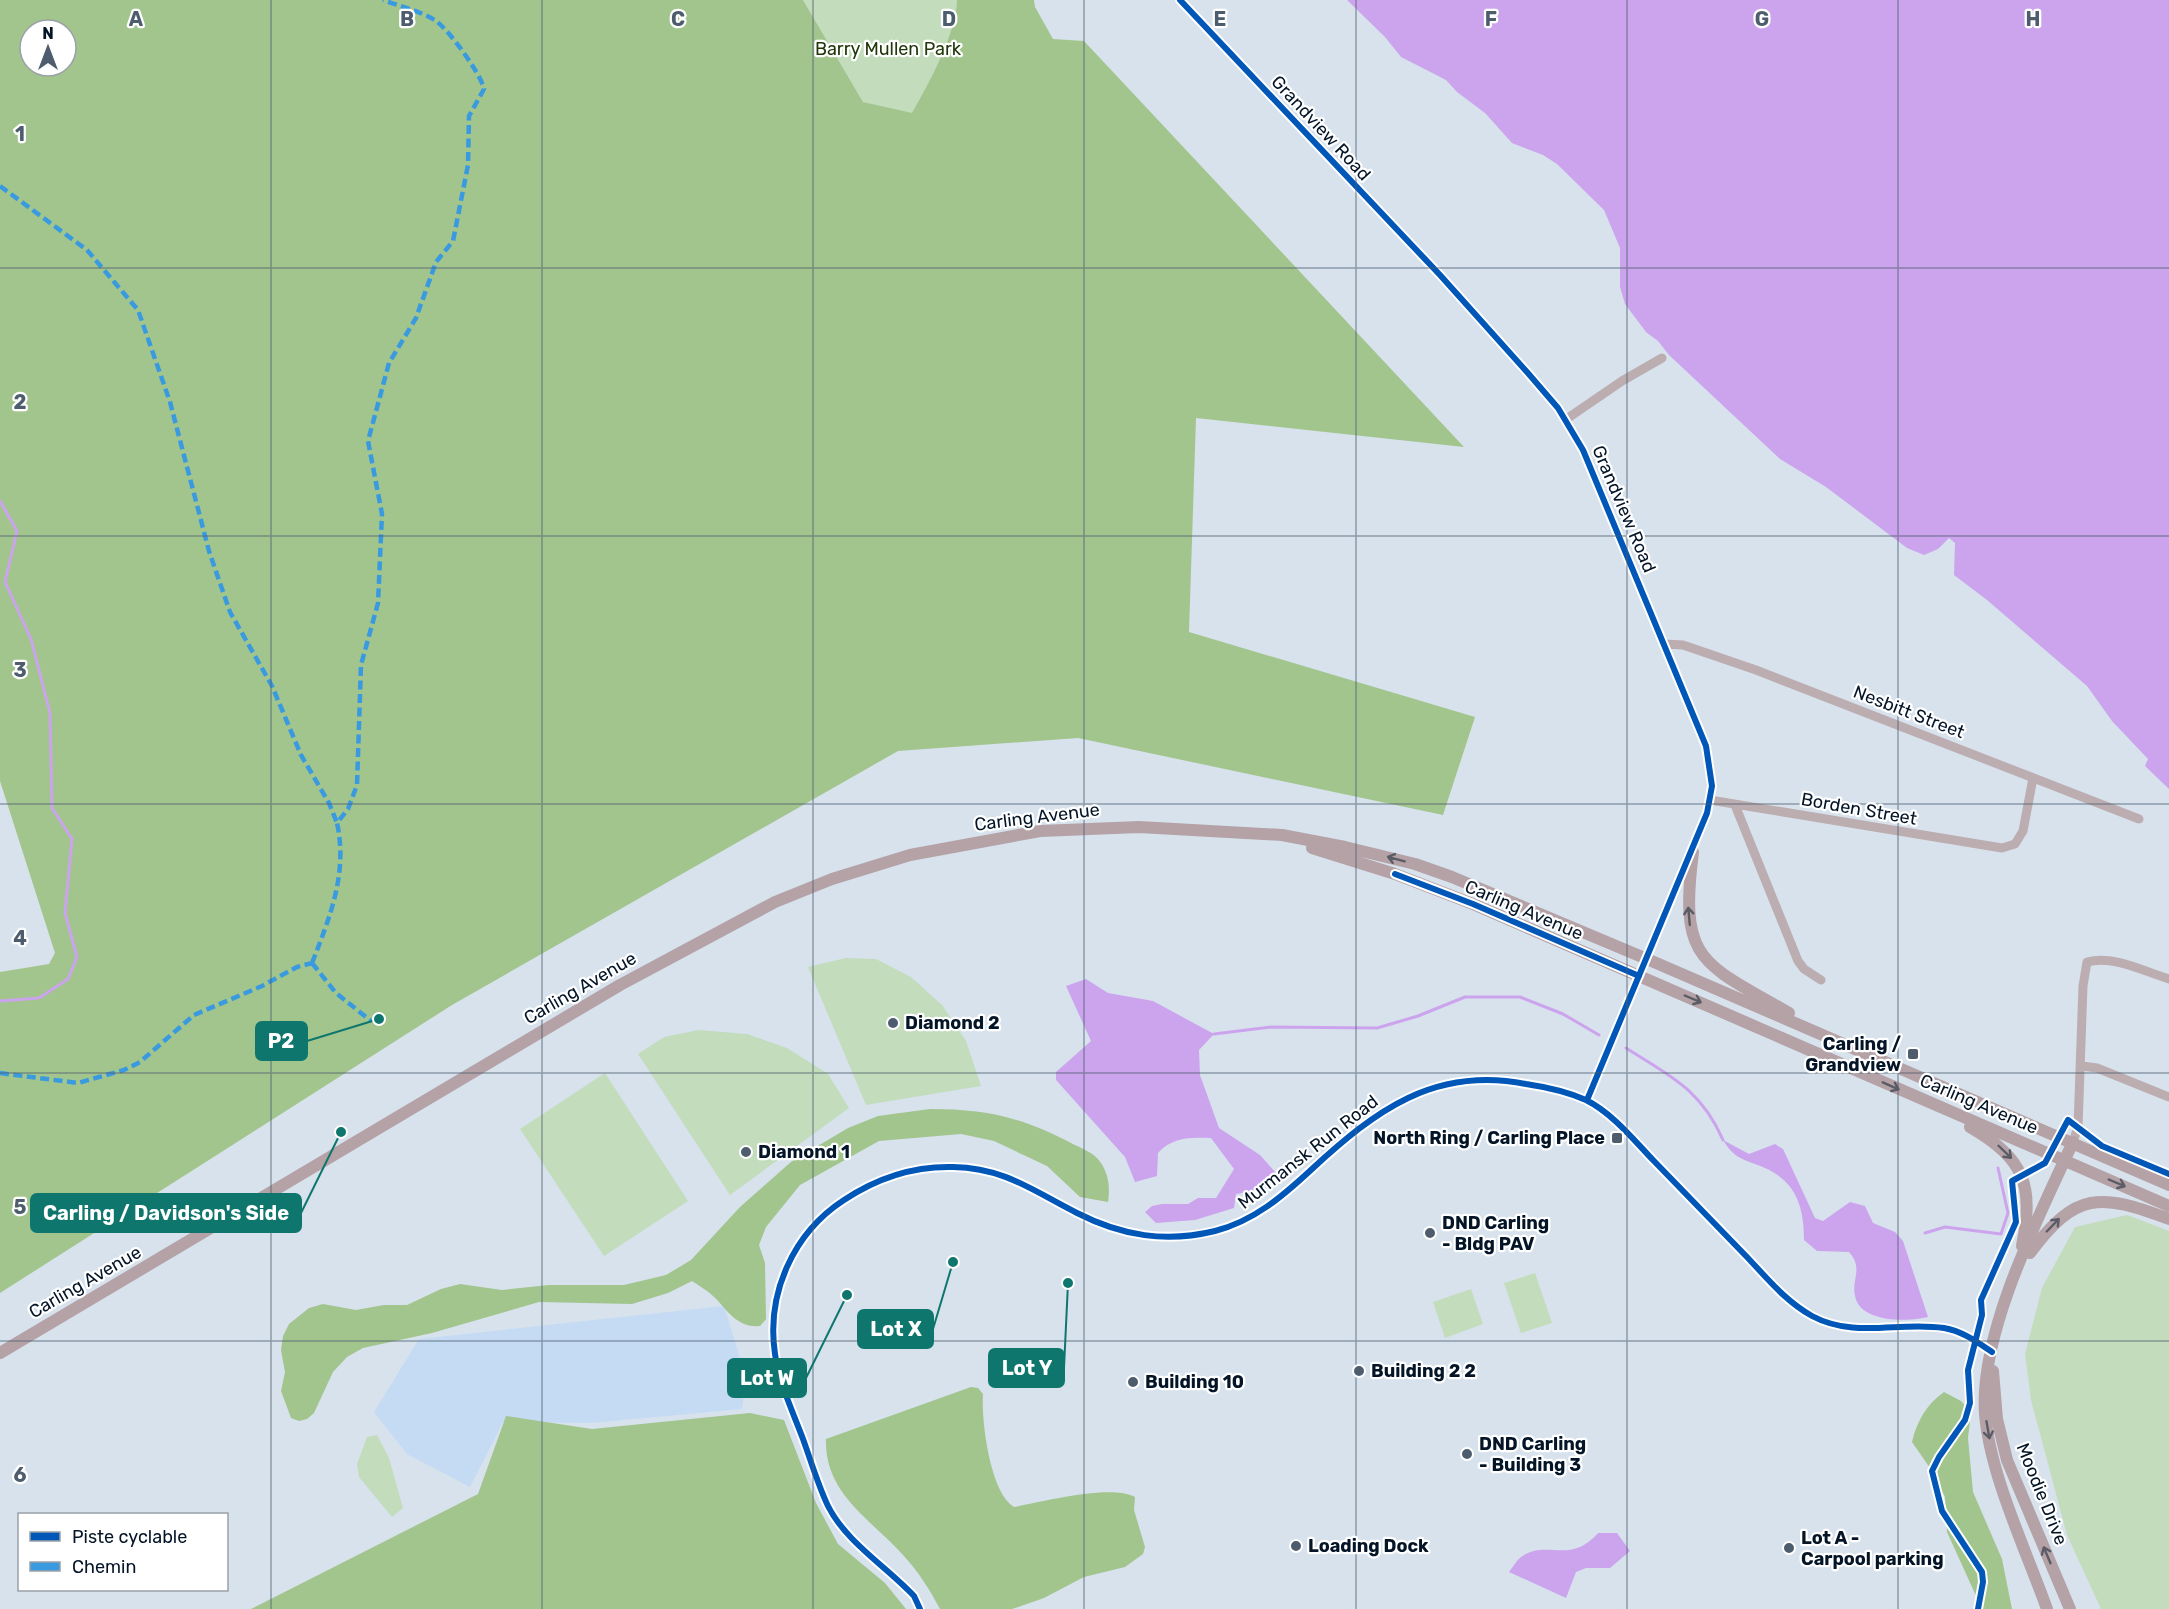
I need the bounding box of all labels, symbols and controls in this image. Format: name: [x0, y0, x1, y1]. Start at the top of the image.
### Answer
text: A: [129, 7, 144, 31]
text: B: [400, 7, 414, 31]
text: C: [671, 7, 685, 31]
text: D: [942, 7, 956, 31]
text: E: [1214, 7, 1226, 31]
text: F: [1485, 7, 1497, 31]
text: G: [1755, 7, 1769, 31]
text: H: [2026, 7, 2040, 31]
north arrow: [18, 18, 78, 78]
text: N: [42, 24, 54, 43]
park label: Barry Mullen Park: [815, 38, 962, 60]
street label: Grandview Road: [1267, 71, 1375, 185]
text: 1: [15, 122, 25, 146]
text: 2: [14, 390, 27, 414]
street label: Grandview Road: [1587, 442, 1661, 576]
text: 3: [13, 658, 27, 682]
street label: Nesbitt Street: [1850, 681, 1968, 743]
street label: Borden Street: [1799, 788, 1919, 830]
street label: Carling Avenue: [973, 798, 1101, 836]
one-way arrow: [1387, 853, 1406, 864]
street label: Carling Avenue: [1462, 875, 1586, 945]
one-way arrow: [1683, 907, 1694, 927]
text: 4: [13, 926, 27, 950]
street label: Carling Avenue: [520, 947, 640, 1029]
one-way arrow: [1684, 994, 1702, 1006]
place label: Diamond 2: [905, 1012, 1000, 1034]
marker: Diamond 2: [886, 1016, 900, 1030]
callout: P2: [256, 1022, 307, 1060]
text: P2: [268, 1029, 294, 1053]
place label: Carling / Grandview: [1805, 1033, 1901, 1076]
marker: Carling / Grandview: [1906, 1047, 1920, 1061]
street label: Carling Avenue: [1917, 1069, 2041, 1139]
one-way arrow: [1882, 1080, 1900, 1092]
street label: Murmansk Run Road: [1233, 1090, 1383, 1214]
place label: North Ring / Carling Place: [1373, 1127, 1605, 1149]
marker: North Ring / Carling Place: [1610, 1131, 1624, 1145]
place label: Diamond 1: [758, 1141, 850, 1163]
marker: Diamond 1: [739, 1145, 753, 1159]
one-way arrow: [1998, 1145, 2013, 1159]
one-way arrow: [2107, 1178, 2125, 1189]
callout: Carling / Davidson's Side: [31, 1194, 301, 1232]
text: 5: [14, 1195, 27, 1219]
text: Carling / Davidson's Side: [43, 1201, 289, 1225]
place label: DND Carling - Bldg PAV: [1442, 1212, 1549, 1255]
one-way arrow: [2046, 1217, 2060, 1232]
marker: DND Carling - Bldg PAV: [1423, 1226, 1437, 1240]
street label: Carling Avenue: [25, 1241, 145, 1323]
callout: Lot X: [858, 1310, 933, 1348]
text: Lot X: [870, 1317, 922, 1341]
callout: Lot Y: [989, 1349, 1064, 1387]
text: Lot Y: [1002, 1356, 1053, 1380]
callout: Lot W: [728, 1359, 806, 1397]
place label: Building 2 2: [1371, 1360, 1476, 1382]
marker: Building 2 2: [1352, 1364, 1366, 1378]
text: Lot W: [740, 1366, 794, 1390]
place label: Building 10: [1145, 1371, 1244, 1393]
marker: Building 10: [1126, 1375, 1140, 1389]
one-way arrow: [1983, 1420, 1994, 1440]
place label: DND Carling - Building 3: [1479, 1433, 1586, 1476]
street label: Moodie Drive: [2012, 1440, 2072, 1548]
marker: DND Carling - Building 3: [1460, 1447, 1474, 1461]
text: 6: [13, 1463, 27, 1487]
legend: [18, 1513, 228, 1591]
text: Piste cyclable: [72, 1526, 187, 1548]
place label: Lot A - Carpool parking: [1801, 1527, 1944, 1570]
place label: Loading Dock: [1308, 1535, 1429, 1557]
marker: Loading Dock: [1289, 1539, 1303, 1553]
marker: Lot A - Carpool parking: [1782, 1541, 1796, 1555]
one-way arrow: [2041, 1547, 2053, 1565]
text: Chemin: [72, 1556, 136, 1578]

